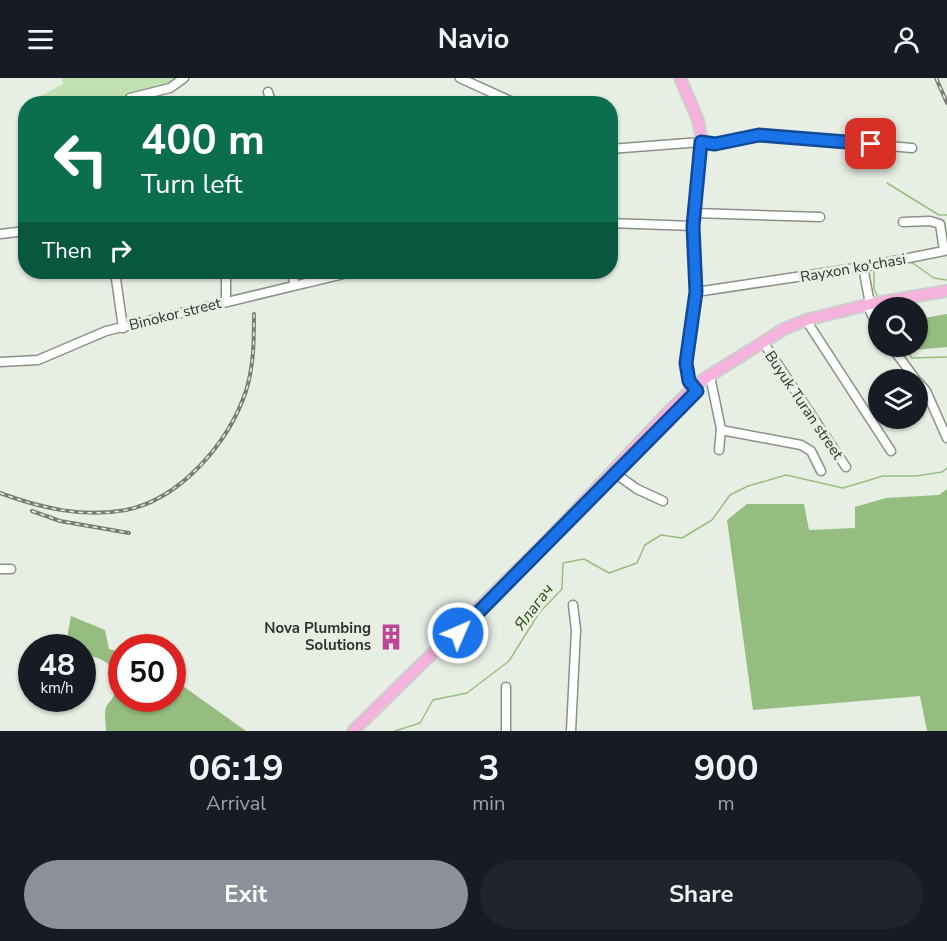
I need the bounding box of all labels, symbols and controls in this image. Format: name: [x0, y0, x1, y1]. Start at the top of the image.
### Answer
text: Navio: [438, 21, 509, 58]
icon: menu: [24, 23, 57, 56]
icon: person: [890, 23, 923, 56]
text: 400 m: [141, 112, 265, 169]
pin: [845, 118, 896, 169]
icon: left: [42, 120, 120, 198]
icon: arrive: [854, 127, 887, 160]
text: Turn left: [141, 166, 242, 203]
icon: right: [104, 234, 137, 267]
text: Then: [42, 236, 92, 266]
street label: Rayxon ko'chasi: [799, 249, 907, 287]
street label: Binokor street: [127, 293, 224, 335]
map controls: [868, 297, 928, 429]
button: search: [868, 297, 928, 357]
street label: Buyuk Turan street: [760, 347, 848, 464]
button: layers: [868, 369, 928, 429]
water label: Ялагач: [509, 579, 559, 635]
position arrow: [426, 601, 490, 665]
place label: Nova Plumbing Solutions: [264, 618, 371, 655]
building icon: Nova Plumbing Solutions: [376, 622, 406, 652]
speed limit sign: 50: [108, 634, 186, 712]
text: 48: [39, 645, 75, 686]
text: km/h: [40, 678, 74, 698]
text: 06:19: [188, 744, 284, 793]
text: 3: [478, 744, 500, 793]
text: 900: [694, 744, 759, 793]
text: Arrival: [206, 790, 266, 817]
text: min: [472, 790, 505, 817]
text: m: [718, 790, 735, 817]
button: Exit: [24, 860, 468, 929]
button: Share: [480, 860, 923, 929]

